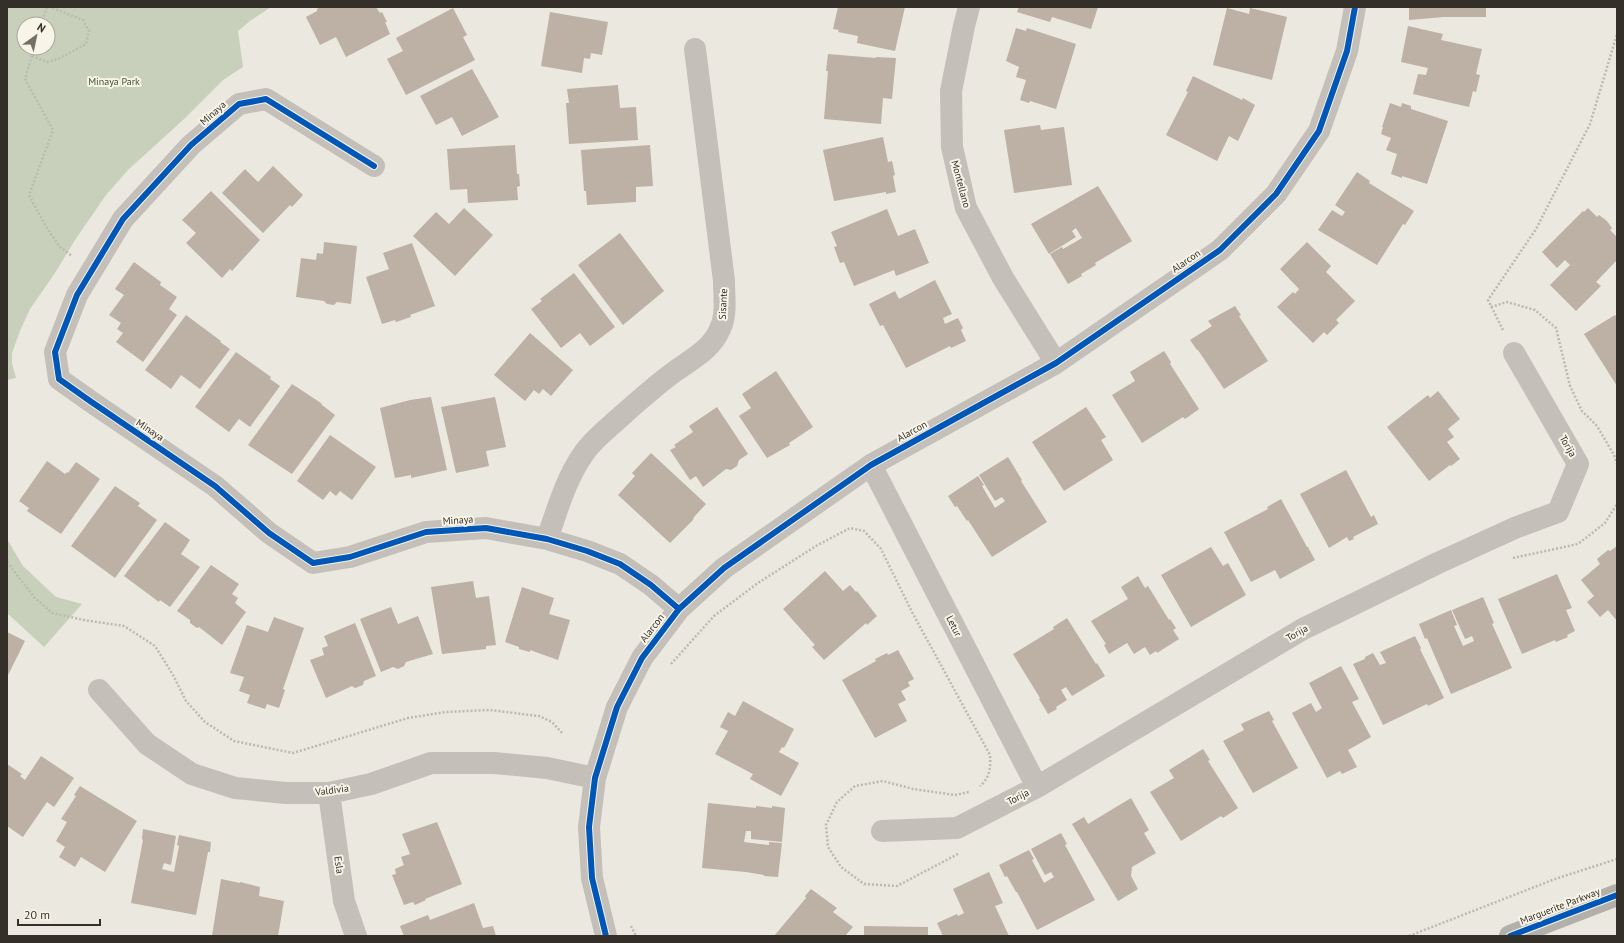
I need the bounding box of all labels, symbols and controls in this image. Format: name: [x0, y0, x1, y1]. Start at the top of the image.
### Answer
north arrow: [16, 16, 56, 56]
text: N: [35, 20, 48, 35]
park label: Minaya Park: [88, 75, 140, 88]
street label: Minaya: [197, 98, 229, 128]
street label: Montellano: [948, 159, 974, 209]
street label: Alarcon: [1169, 246, 1203, 276]
street label: Sisante: [716, 288, 730, 320]
street label: Minaya: [134, 416, 166, 444]
street label: Alarcon: [895, 417, 929, 445]
street label: Torija: [1557, 433, 1579, 459]
street label: Minaya: [442, 512, 474, 528]
street label: Alarcon: [637, 611, 667, 645]
street label: Letur: [943, 613, 965, 639]
street label: Torija: [1284, 622, 1310, 644]
street label: Valdivia: [314, 781, 349, 799]
street label: Torija: [1005, 786, 1031, 808]
street label: Esla: [331, 855, 347, 875]
street label: Marguerite Parkway: [1518, 885, 1602, 927]
scale bar: [18, 901, 100, 927]
text: 20 m: [24, 907, 50, 922]

